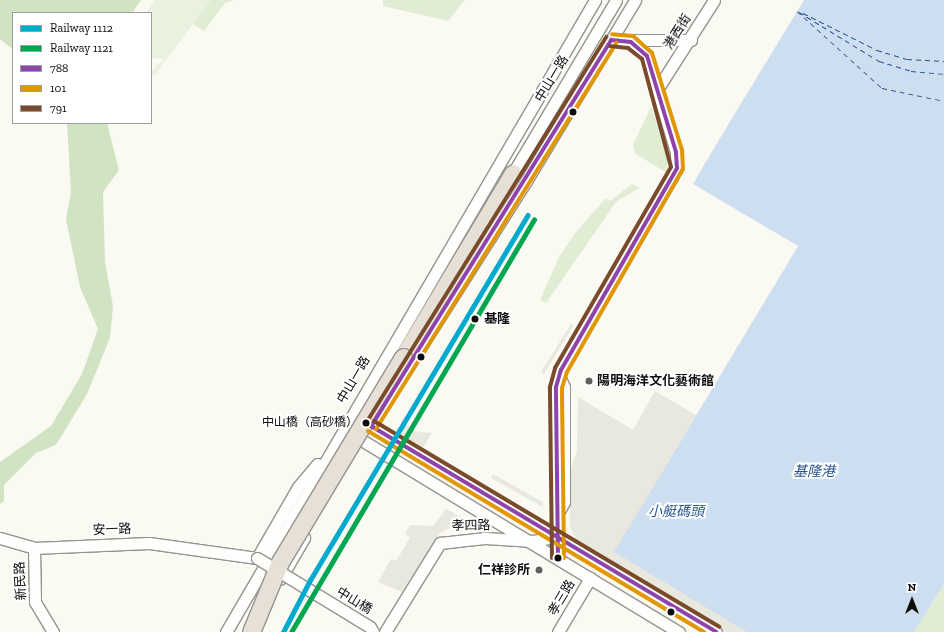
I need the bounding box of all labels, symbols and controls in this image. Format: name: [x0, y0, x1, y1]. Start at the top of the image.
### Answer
street label: 港西街: [661, 11, 695, 53]
legend: [12, 12, 152, 124]
text: Railway 1112: [50, 21, 113, 35]
text: Railway 1121: [50, 41, 113, 55]
street label: 中山一路: [532, 53, 572, 105]
text: 788: [50, 61, 69, 75]
text: 101: [50, 81, 66, 95]
text: 791: [50, 101, 67, 115]
unlabelled marker: [568, 107, 578, 117]
place label: 基隆: [484, 311, 510, 327]
marker: 基隆: [468, 312, 482, 326]
unlabelled marker: [416, 352, 426, 362]
street label: 中山一路: [334, 354, 374, 406]
place label: 陽明海洋文化藝術館: [597, 373, 714, 389]
marker: 陽明海洋文化藝術館: [584, 376, 594, 386]
place label: 中山橋（高砂橋）: [262, 416, 358, 430]
marker: 中山橋（高砂橋）: [361, 418, 371, 428]
water label: 基隆港: [793, 464, 835, 480]
water label: 小艇碼頭: [648, 504, 704, 520]
street label: 孝四路: [451, 518, 491, 534]
street label: 安一路: [92, 522, 132, 538]
unlabelled marker: [553, 553, 563, 563]
street label: 新民路: [12, 561, 30, 601]
place label: 仁祥診所: [478, 562, 530, 578]
marker: 仁祥診所: [533, 564, 545, 576]
street label: 孝三路: [545, 577, 579, 619]
north arrow: [892, 580, 932, 620]
text: N: [908, 581, 916, 594]
street label: 中山橋: [333, 584, 375, 618]
unlabelled marker: [666, 607, 676, 617]

